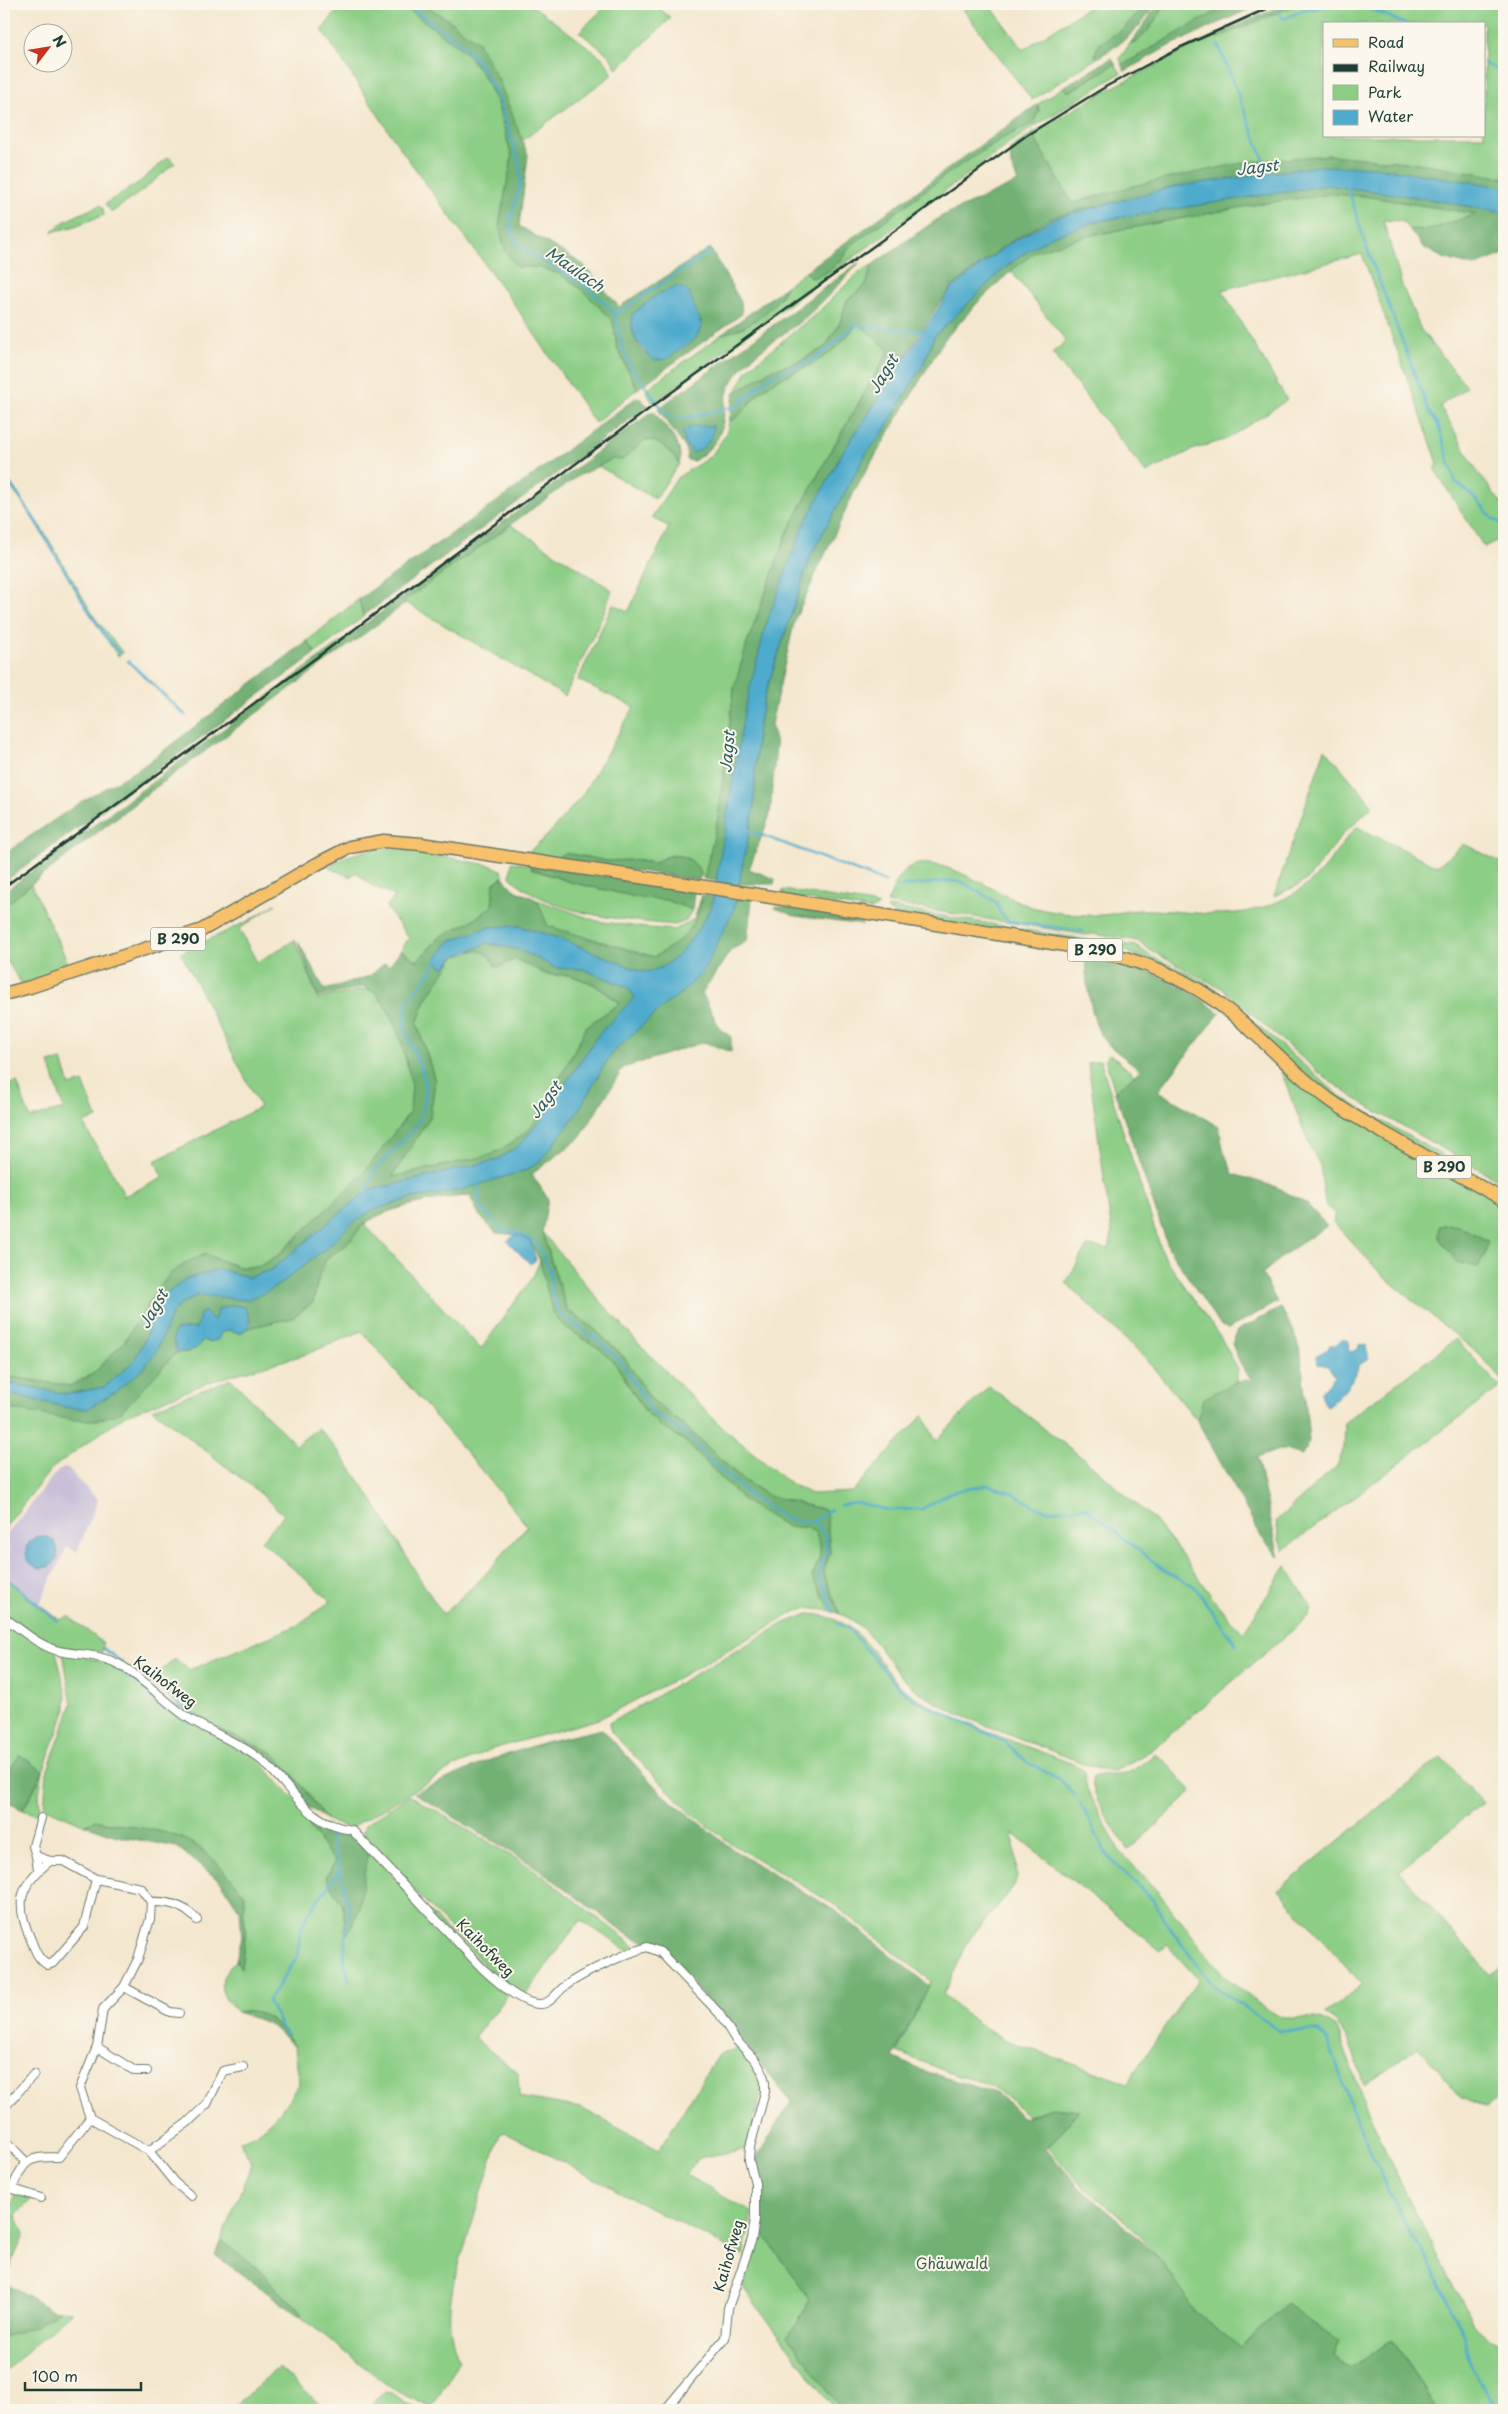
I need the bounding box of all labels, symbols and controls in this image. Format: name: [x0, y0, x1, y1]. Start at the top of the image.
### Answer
north arrow: [22, 22, 72, 72]
legend: [1323, 22, 1486, 138]
text: Road: [1368, 30, 1404, 53]
text: N: [48, 31, 71, 51]
text: Railway: [1368, 54, 1425, 77]
text: Park: [1368, 80, 1402, 103]
text: Water: [1368, 104, 1413, 127]
water label: Jagst: [1234, 151, 1281, 180]
water label: Maulach: [541, 240, 610, 297]
water label: Jagst: [861, 348, 904, 398]
water label: Jagst: [712, 728, 740, 774]
road number: B 290: [150, 928, 206, 951]
road number: B 290: [1068, 938, 1122, 962]
water label: Jagst: [522, 1074, 568, 1123]
road number: B 290: [1416, 1156, 1472, 1178]
water label: Jagst: [131, 1283, 174, 1333]
street label: Kaihofweg: [129, 1649, 202, 1712]
street label: Kaihofweg: [452, 1913, 520, 1981]
street label: Kaihofweg: [706, 2217, 749, 2294]
park label: Ghäuwald: [916, 2251, 988, 2274]
scale bar: [25, 2359, 141, 2391]
text: 100 m: [32, 2364, 78, 2387]

